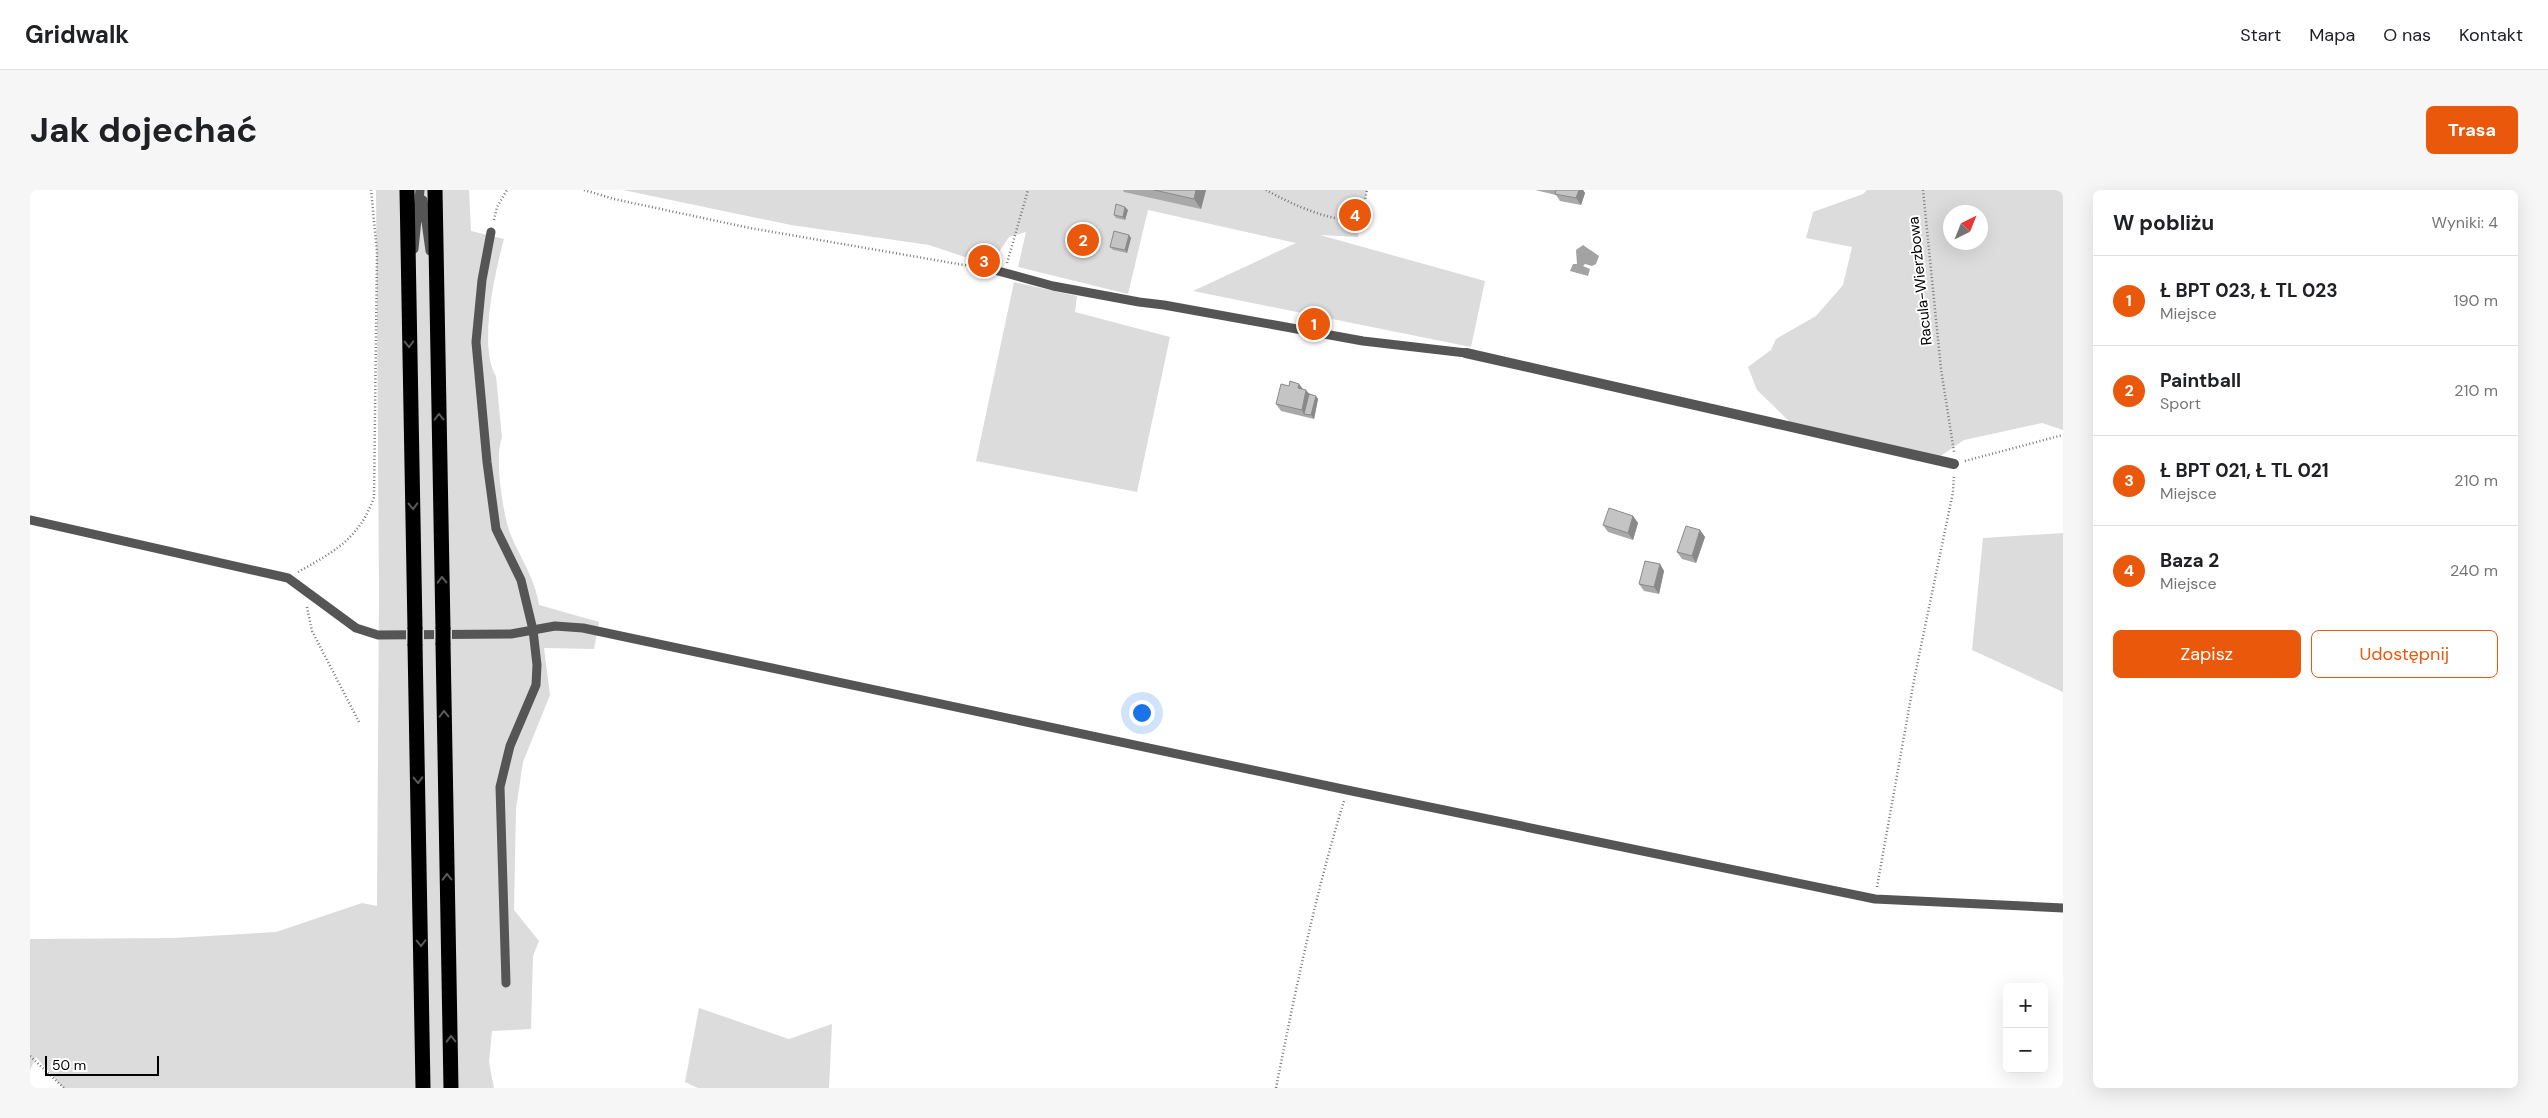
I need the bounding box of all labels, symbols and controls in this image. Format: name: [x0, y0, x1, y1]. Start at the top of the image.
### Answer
text: Gridwalk: [25, 19, 129, 50]
text: Start: [2240, 23, 2281, 47]
text: Mapa: [2309, 23, 2355, 47]
text: O nas: [2383, 23, 2431, 47]
text: Kontakt: [2459, 23, 2523, 47]
button: Trasa: [2426, 106, 2518, 154]
text: Jak dojechać: [30, 107, 257, 153]
pin: 4: [1339, 196, 1371, 234]
north arrow: [1943, 205, 1988, 250]
text: W pobliżu: [2113, 209, 2214, 237]
text: Wyniki: 4: [2431, 212, 2498, 233]
street label: Racula-Wierzbowa: [1903, 216, 1937, 346]
pin: 2: [1067, 221, 1099, 259]
pin: 3: [968, 242, 1000, 280]
text: Ł BPT 023, Ł TL 023: [2160, 278, 2338, 303]
text: 1: [2126, 290, 2132, 311]
text: 190 m: [2454, 290, 2498, 311]
text: Miejsce: [2160, 303, 2217, 324]
pin: 1: [1298, 305, 1330, 343]
one-way arrow: [404, 340, 414, 348]
text: Paintball: [2160, 368, 2241, 393]
text: 2: [2124, 380, 2134, 401]
text: 210 m: [2454, 380, 2498, 401]
text: Sport: [2160, 393, 2201, 414]
one-way arrow: [434, 413, 444, 421]
text: Ł BPT 021, Ł TL 021: [2160, 458, 2329, 483]
text: 3: [2124, 470, 2134, 491]
text: 210 m: [2454, 470, 2498, 491]
text: Miejsce: [2160, 483, 2217, 504]
one-way arrow: [407, 502, 418, 510]
text: Baza 2: [2160, 548, 2219, 573]
text: 4: [2124, 560, 2134, 581]
text: 240 m: [2450, 560, 2498, 581]
text: Miejsce: [2160, 573, 2217, 594]
one-way arrow: [437, 576, 447, 584]
button: Zapisz: [2113, 630, 2301, 678]
button: Udostępnij: [2311, 630, 2498, 678]
your location: [1129, 700, 1155, 726]
one-way arrow: [439, 710, 450, 718]
one-way arrow: [413, 776, 423, 784]
one-way arrow: [442, 873, 453, 881]
one-way arrow: [416, 939, 426, 947]
map controls: [2003, 983, 2048, 1073]
button: +: [2003, 983, 2048, 1028]
button: −: [2003, 1028, 2048, 1073]
one-way arrow: [445, 1035, 456, 1043]
scale bar: [45, 1053, 159, 1076]
text: 50 m: [52, 1056, 86, 1074]

